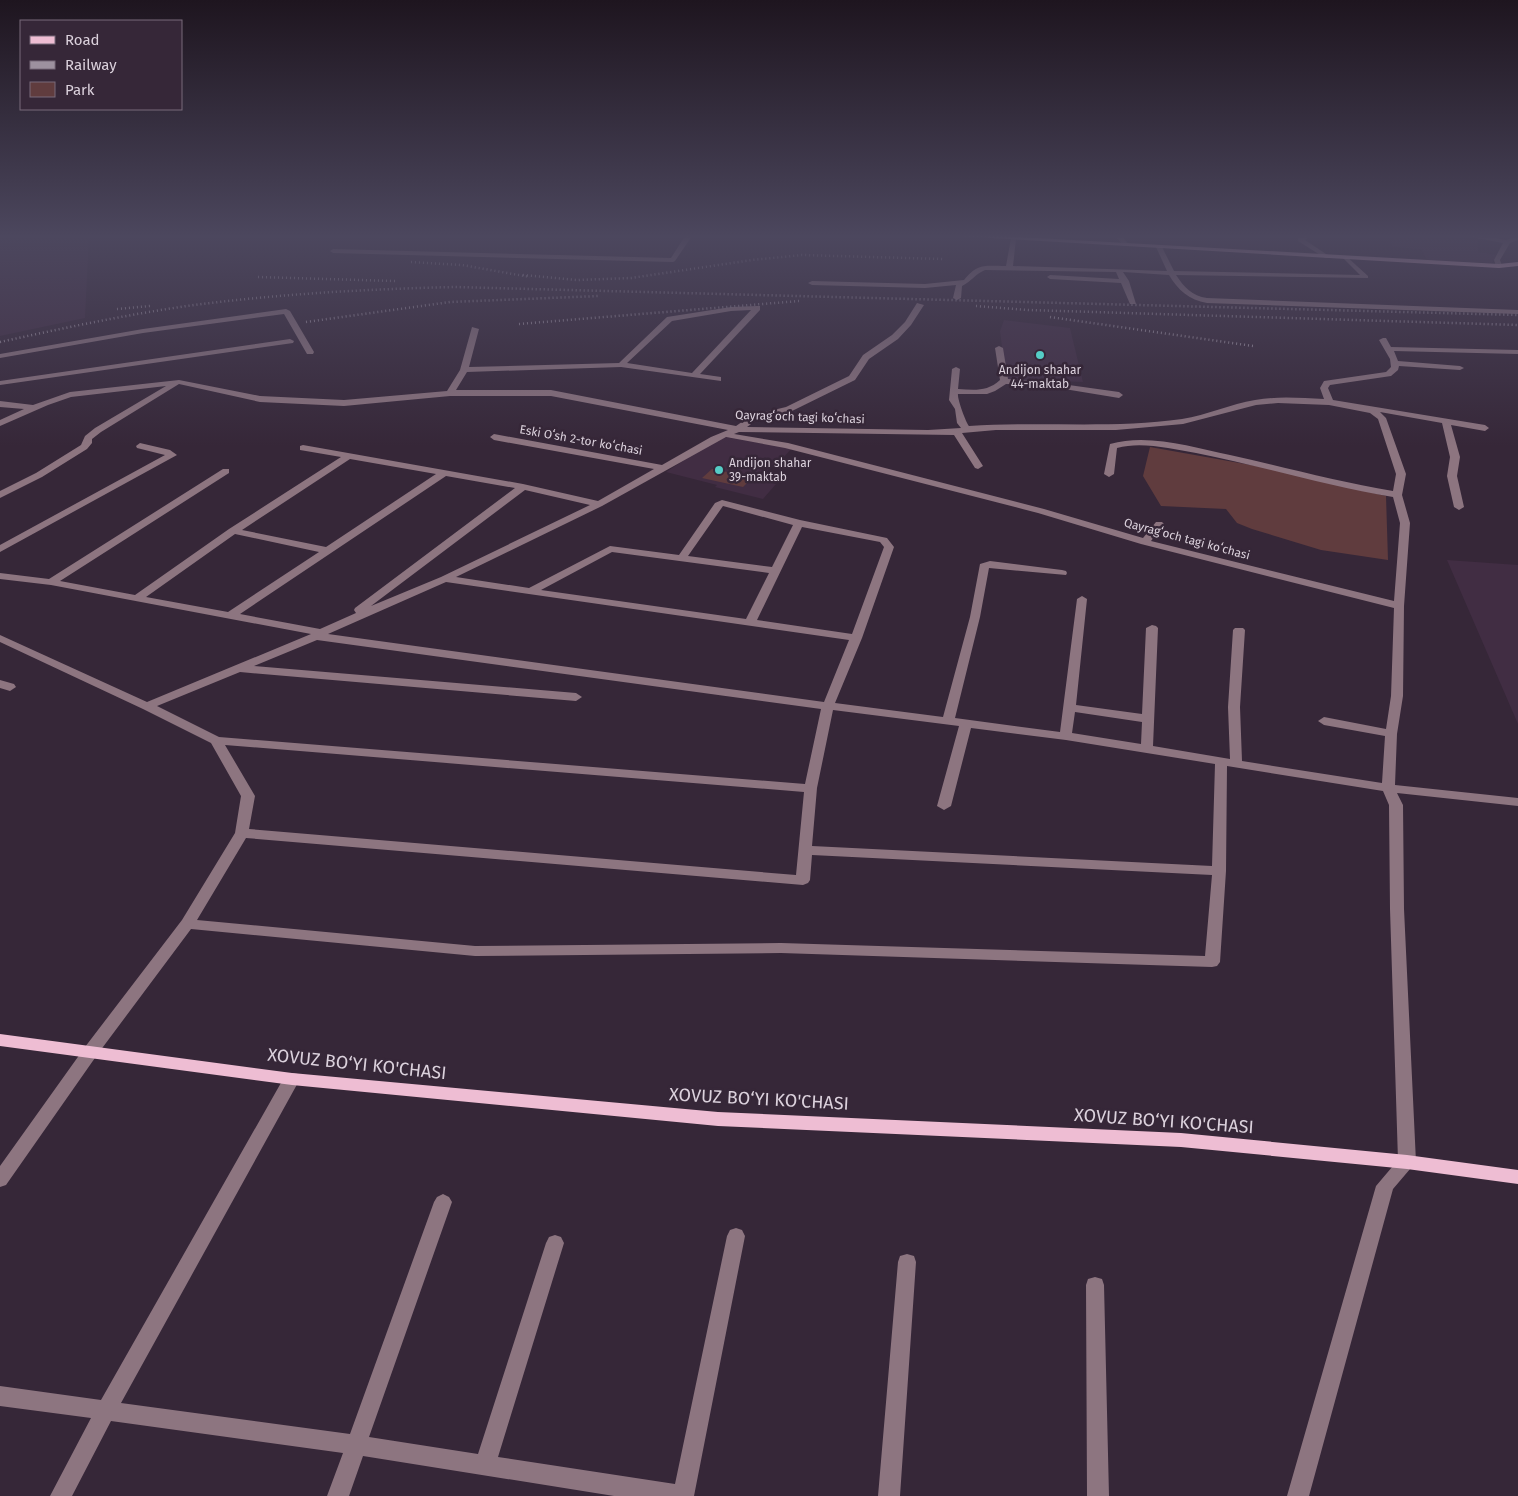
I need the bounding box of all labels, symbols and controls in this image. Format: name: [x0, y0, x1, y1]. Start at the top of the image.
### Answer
legend: [20, 20, 182, 110]
text: Road: [65, 31, 100, 49]
text: Railway: [65, 56, 117, 74]
text: Park: [65, 81, 95, 99]
marker: Andijon shahar 44-maktab: [1034, 349, 1046, 361]
place label: Andijon shahar 44-maktab: [999, 363, 1082, 391]
street label: Qayragʻoch tagi koʻchasi: [735, 407, 865, 426]
street label: Eski Oʻsh 2-tor koʻchasi: [518, 421, 644, 458]
place label: Andijon shahar 39-maktab: [729, 456, 812, 484]
marker: Andijon shahar 39-maktab: [713, 464, 725, 476]
street label: Qayragʻoch tagi koʻchasi: [1122, 514, 1252, 563]
street label: XOVUZ BO‘YI KO'CHASI: [266, 1044, 448, 1084]
street label: XOVUZ BO‘YI KO'CHASI: [669, 1083, 849, 1115]
street label: XOVUZ BO‘YI KO'CHASI: [1073, 1104, 1255, 1138]

